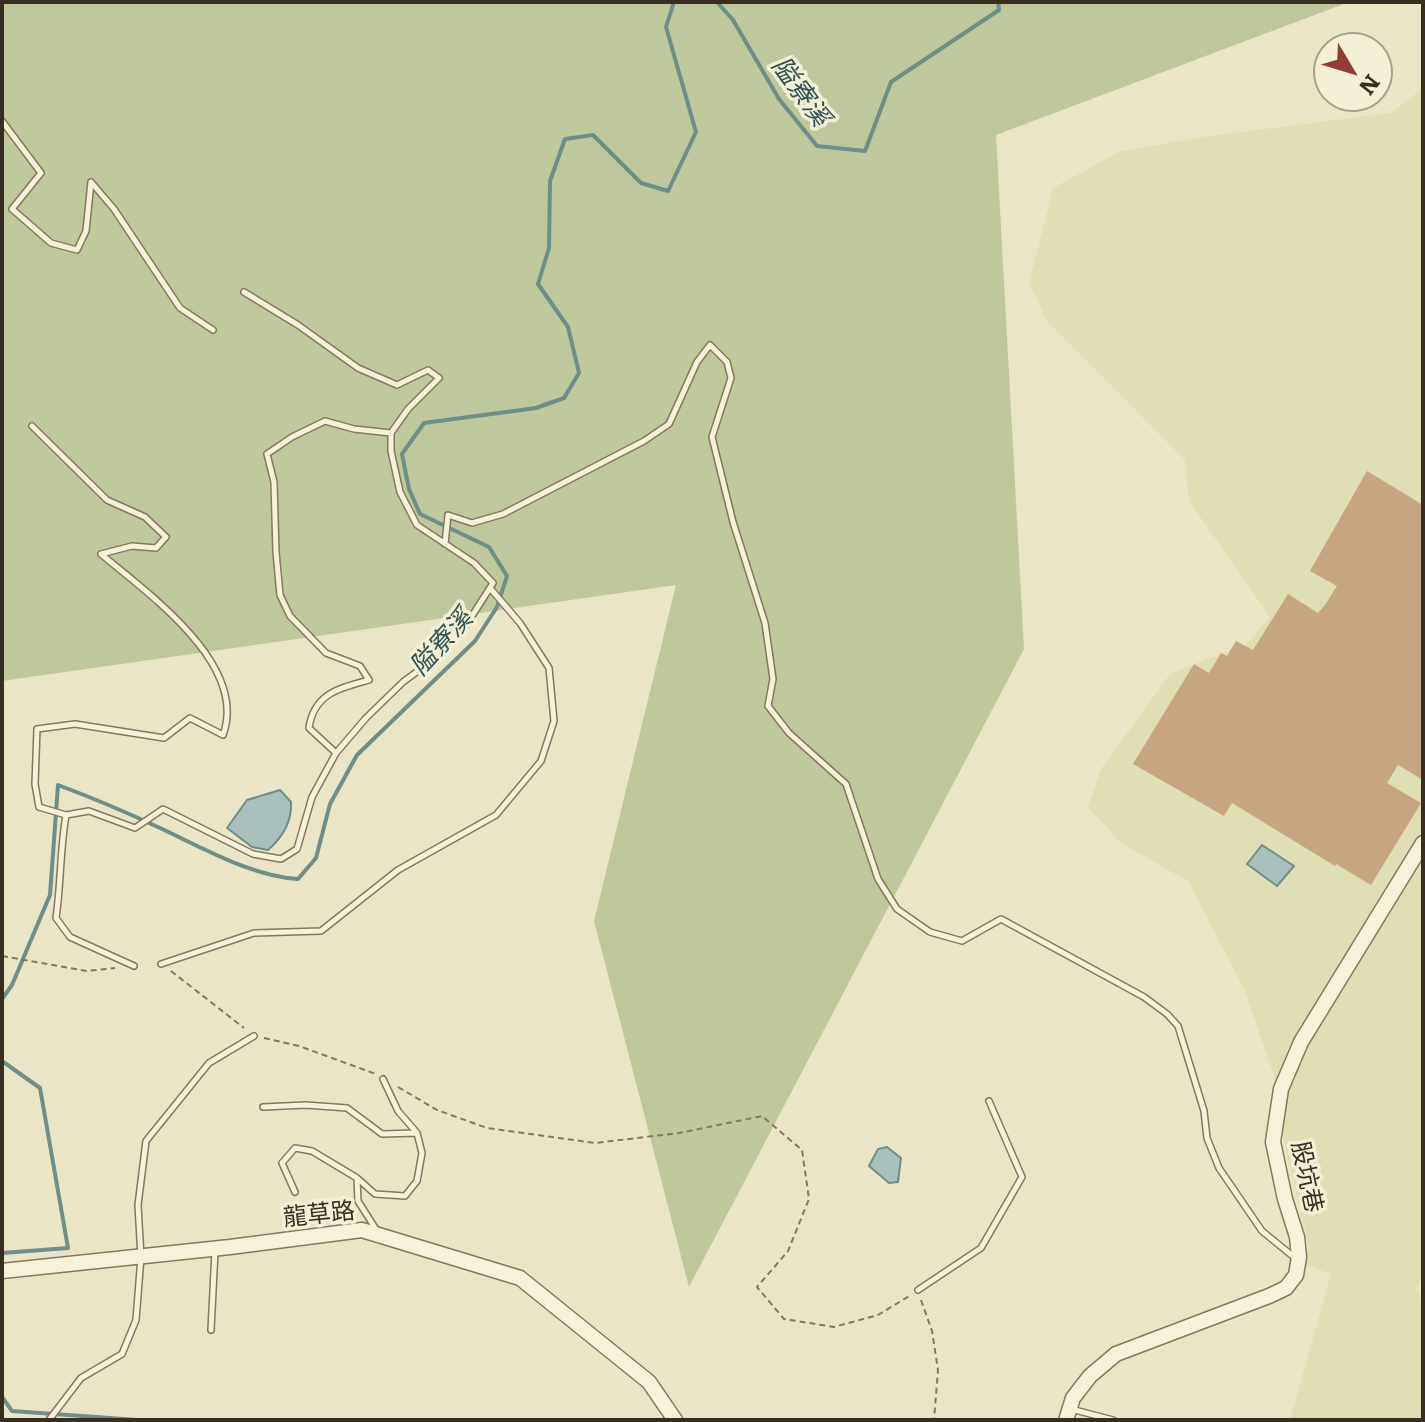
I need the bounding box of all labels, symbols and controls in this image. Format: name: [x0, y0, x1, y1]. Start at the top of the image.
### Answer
north arrow: [1313, 32, 1393, 112]
water label: 隘寮溪: [764, 51, 836, 133]
text: N: [1352, 68, 1389, 103]
water label: 隘寮溪: [404, 604, 480, 682]
street label: 股坑巷: [1284, 1139, 1328, 1215]
street label: 龍草路: [282, 1197, 356, 1233]

